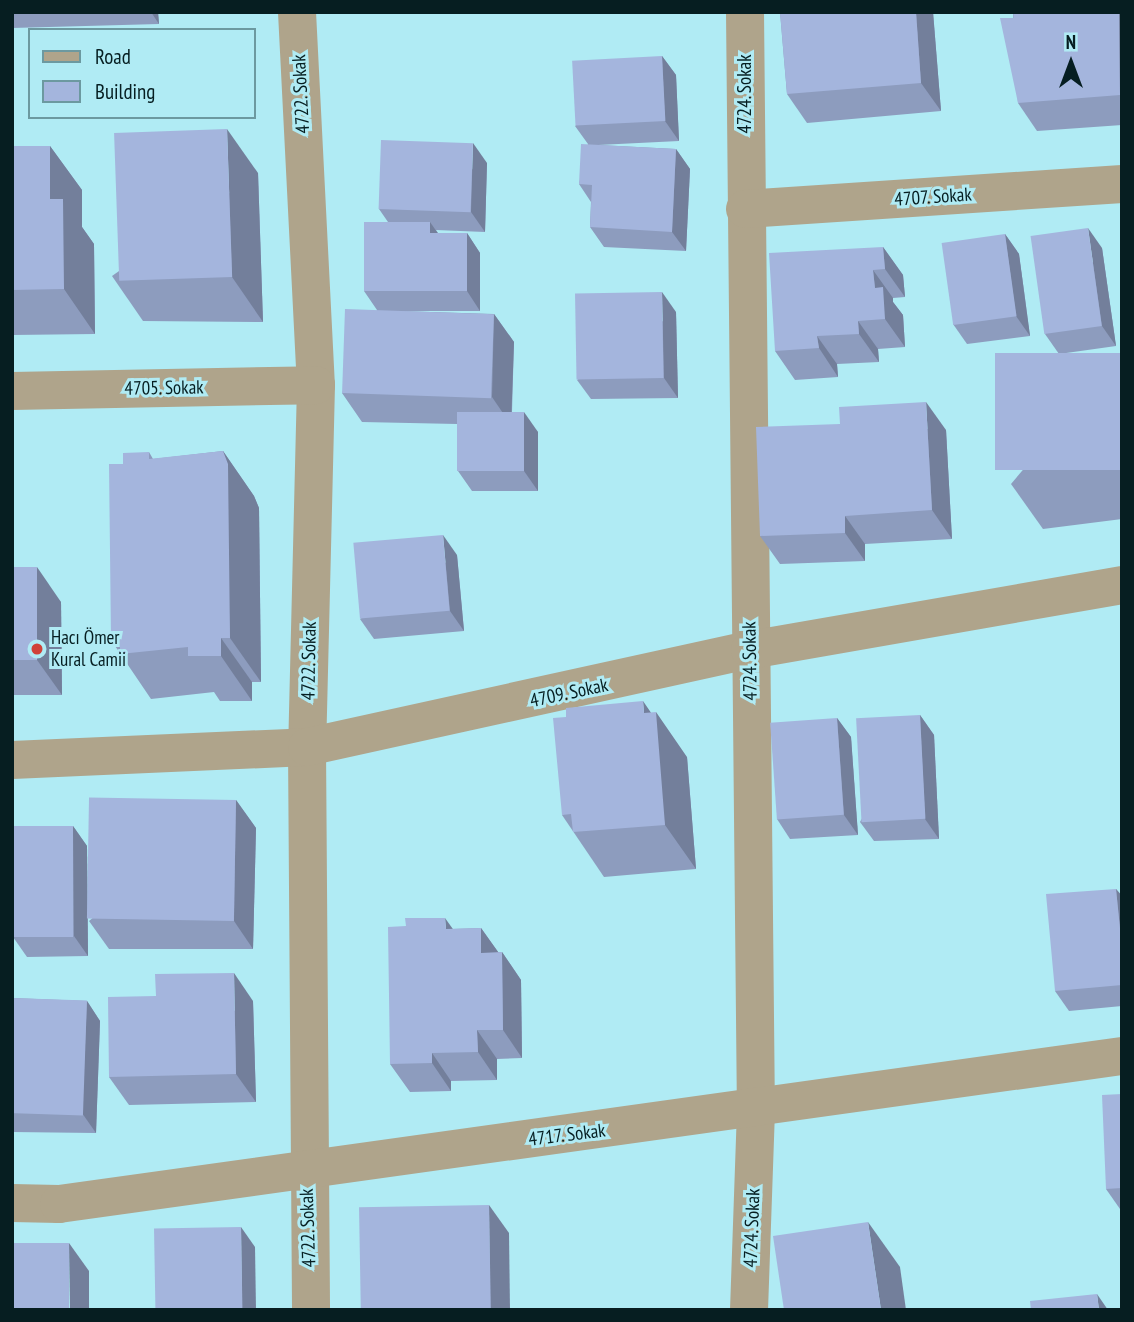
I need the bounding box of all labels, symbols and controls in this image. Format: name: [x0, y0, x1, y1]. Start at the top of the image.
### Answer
legend: [28, 28, 256, 119]
north arrow: [1036, 28, 1106, 98]
text: N: [1066, 30, 1076, 54]
text: Road: [95, 43, 131, 70]
street label: 4722. Sokak: [288, 53, 314, 135]
street label: 4724. Sokak: [734, 54, 756, 134]
text: Building: [95, 78, 155, 105]
street label: 4707. Sokak: [893, 183, 973, 211]
street label: 4705. Sokak: [124, 376, 204, 400]
street label: 4722. Sokak: [297, 621, 321, 701]
street label: 4724. Sokak: [738, 621, 762, 701]
place label: Hacı Ömer Kural Camii: [51, 627, 126, 671]
marker: Hacı Ömer Kural Camii: [29, 641, 45, 657]
street label: 4709. Sokak: [527, 674, 611, 712]
street label: 4717. Sokak: [527, 1119, 607, 1151]
street label: 4722. Sokak: [295, 1187, 321, 1269]
street label: 4724. Sokak: [739, 1187, 765, 1269]

